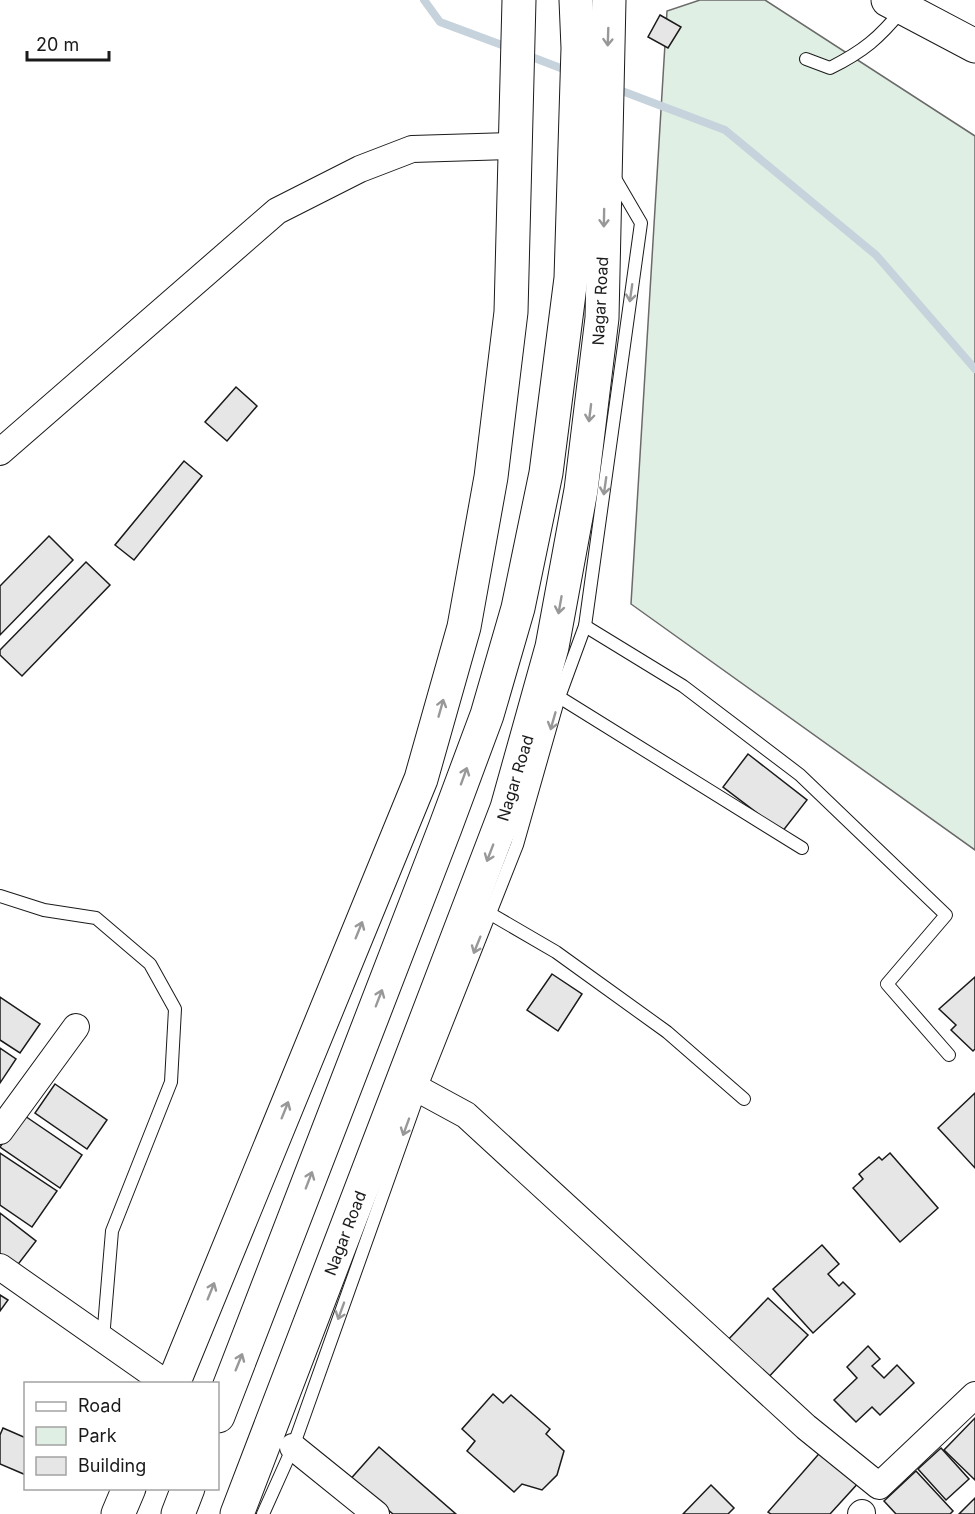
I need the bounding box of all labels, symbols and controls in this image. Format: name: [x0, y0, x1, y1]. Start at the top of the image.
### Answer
scale bar: [27, 24, 110, 62]
one-way arrow: [603, 26, 614, 46]
text: 20 m: [36, 34, 79, 55]
one-way arrow: [598, 208, 610, 228]
street label: Nagar Road: [588, 256, 612, 346]
one-way arrow: [626, 283, 637, 303]
one-way arrow: [584, 402, 595, 422]
one-way arrow: [599, 476, 610, 496]
one-way arrow: [554, 595, 565, 615]
one-way arrow: [436, 699, 447, 718]
one-way arrow: [547, 711, 558, 730]
street label: Nagar Road: [492, 733, 538, 823]
one-way arrow: [460, 768, 471, 786]
one-way arrow: [484, 843, 495, 862]
one-way arrow: [354, 921, 365, 939]
one-way arrow: [470, 935, 481, 954]
one-way arrow: [374, 989, 385, 1007]
one-way arrow: [280, 1101, 291, 1120]
one-way arrow: [400, 1117, 411, 1136]
one-way arrow: [305, 1171, 316, 1189]
street label: Nagar Road: [320, 1188, 370, 1278]
one-way arrow: [206, 1282, 217, 1300]
one-way arrow: [335, 1301, 346, 1320]
one-way arrow: [234, 1353, 245, 1371]
legend: [24, 1382, 219, 1490]
text: Road: [78, 1395, 121, 1416]
text: Park: [78, 1425, 117, 1446]
text: Building: [78, 1455, 146, 1476]

